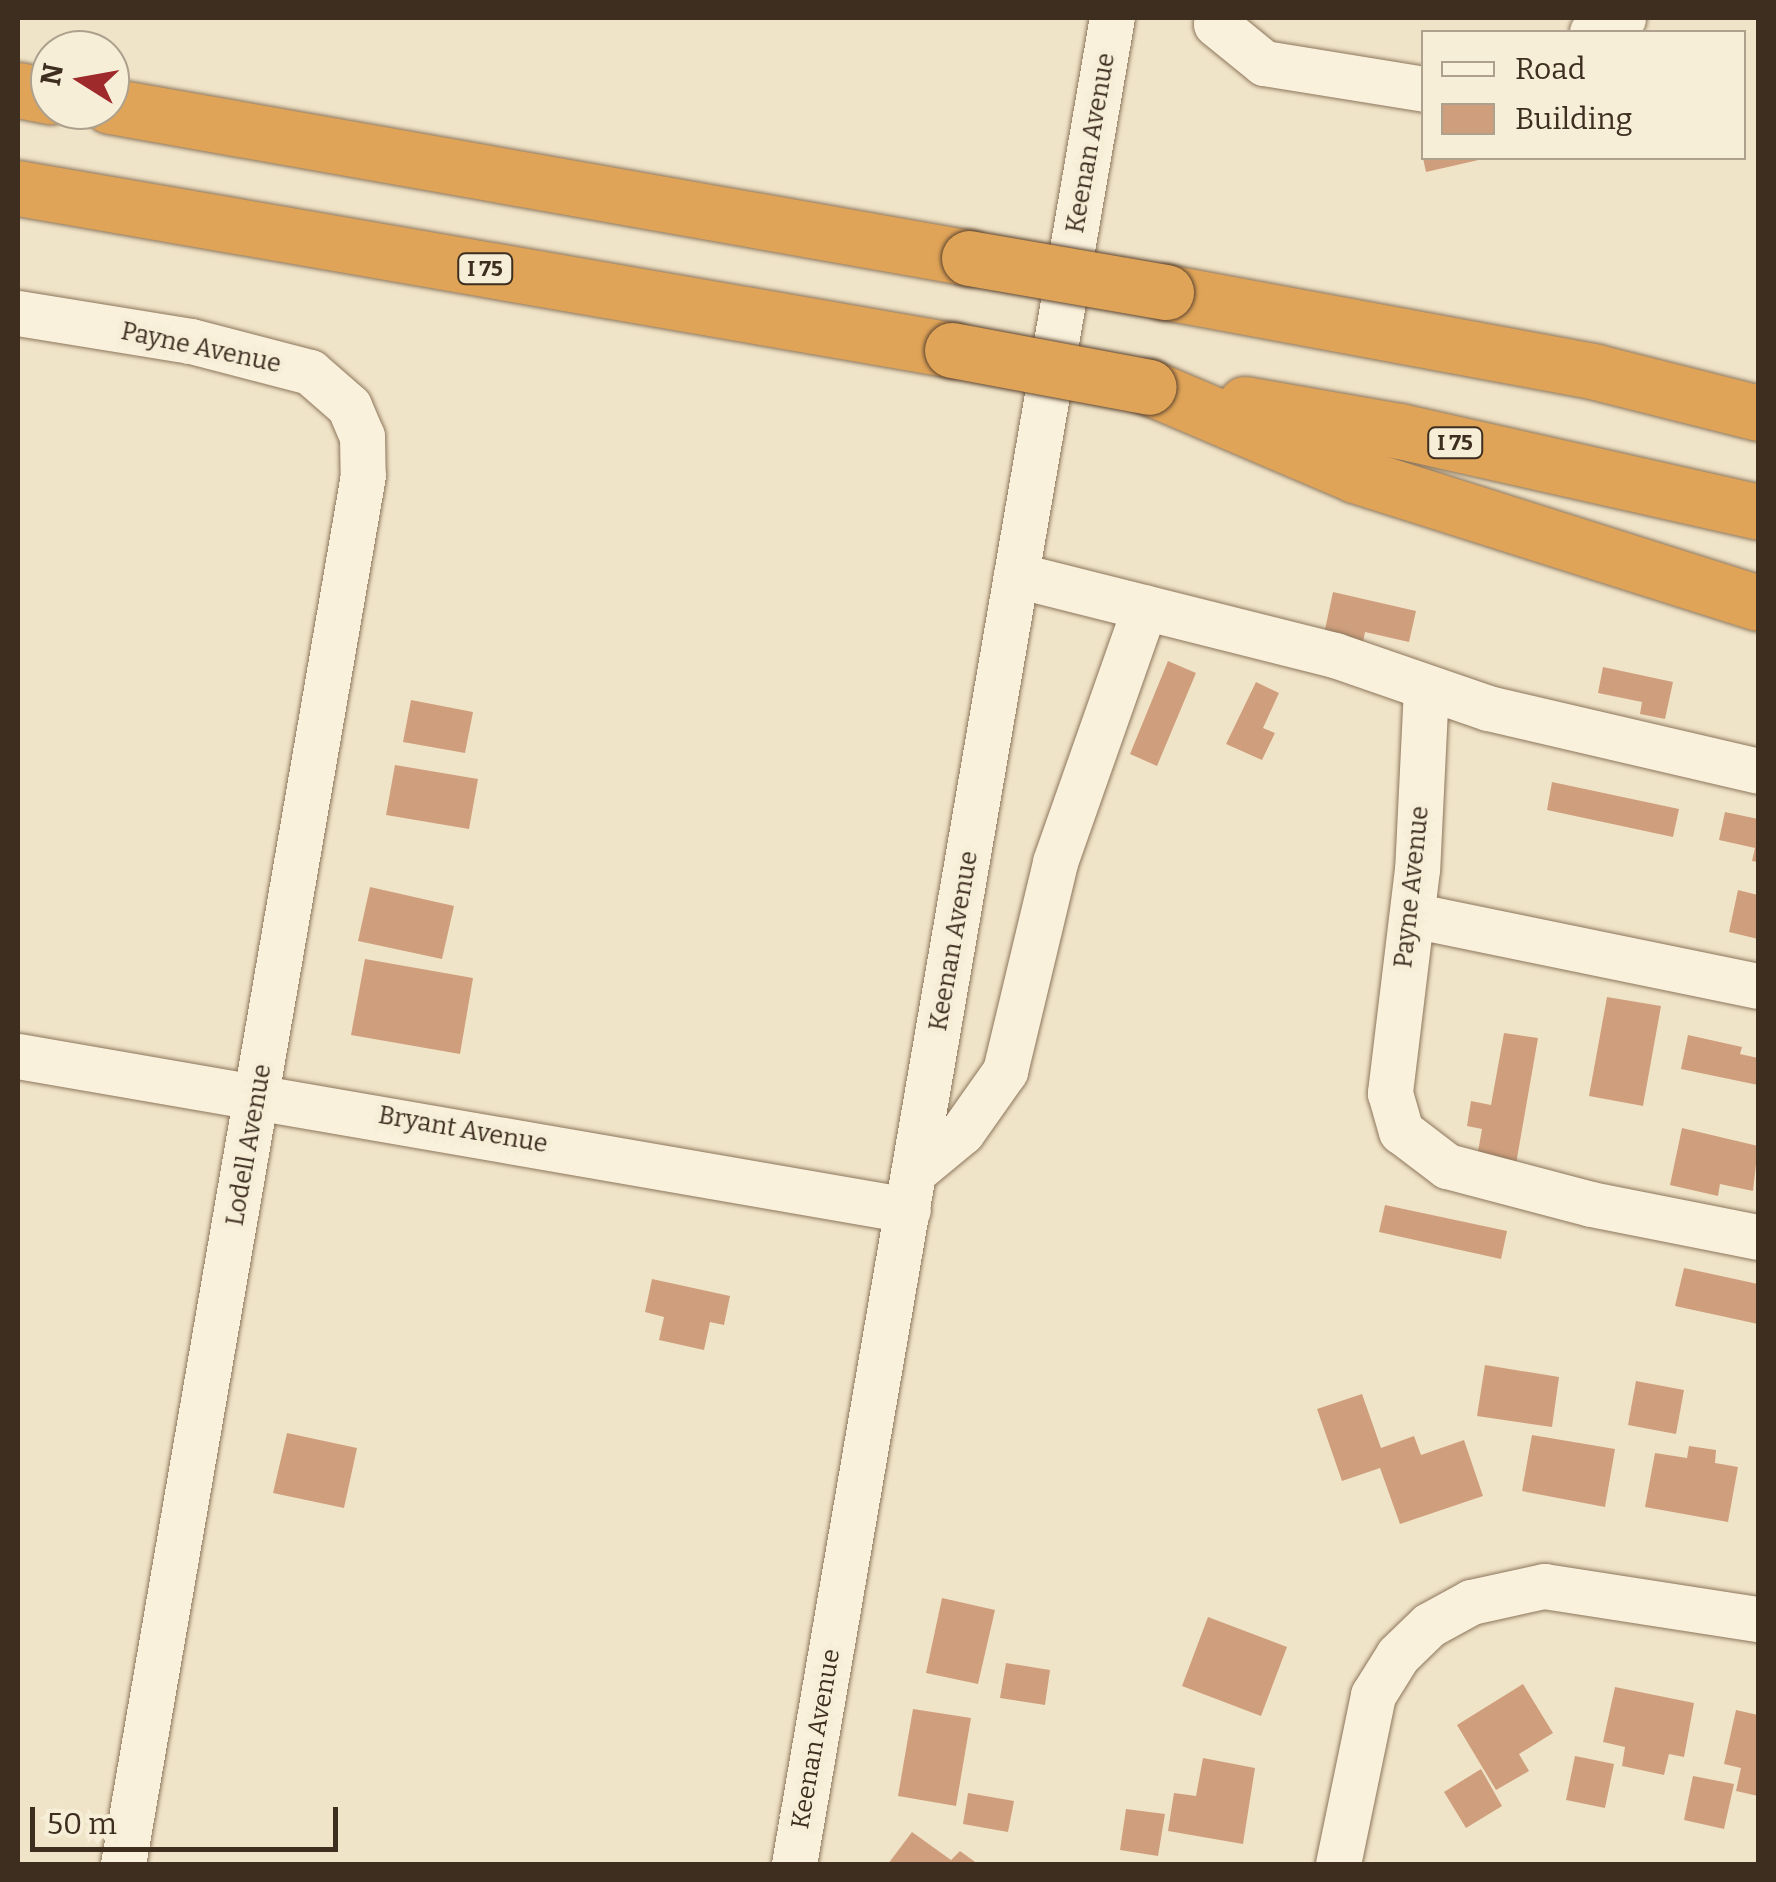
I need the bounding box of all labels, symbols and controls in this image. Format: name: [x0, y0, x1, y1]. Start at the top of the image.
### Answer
north arrow: [30, 30, 130, 130]
legend: [1421, 30, 1746, 160]
street label: Keenan Avenue: [1060, 51, 1122, 235]
text: Road: [1515, 51, 1586, 87]
text: N: [34, 61, 70, 88]
text: Building: [1515, 101, 1633, 137]
road number: I 75: [455, 252, 515, 286]
street label: Payne Avenue: [118, 316, 284, 380]
road number: I 75: [1425, 426, 1485, 460]
street label: Payne Avenue: [1389, 805, 1435, 969]
street label: Keenan Avenue: [923, 849, 985, 1033]
street label: Lodell Avenue: [220, 1062, 278, 1228]
street label: Bryant Avenue: [376, 1100, 550, 1160]
street label: Keenan Avenue: [785, 1647, 847, 1831]
scale bar: [35, 1787, 342, 1849]
text: 50 m: [47, 1806, 117, 1842]

